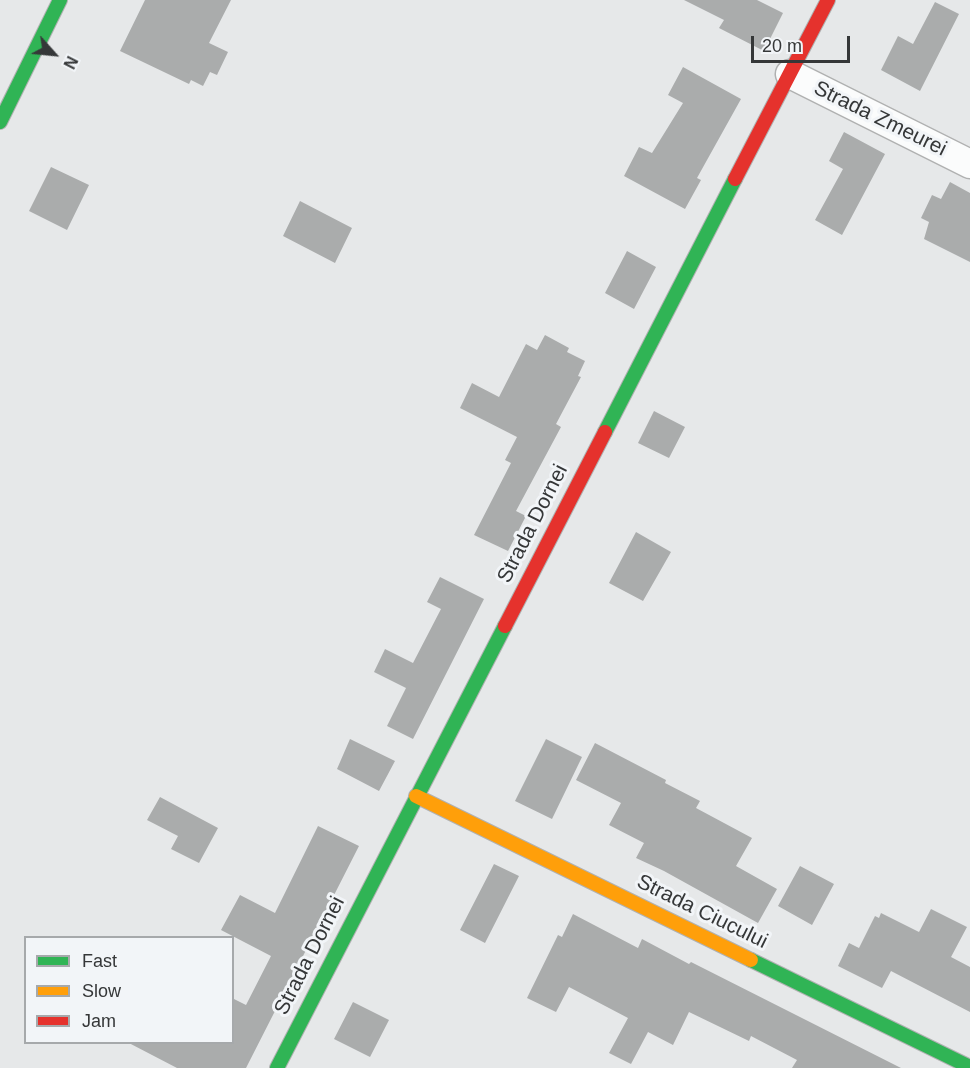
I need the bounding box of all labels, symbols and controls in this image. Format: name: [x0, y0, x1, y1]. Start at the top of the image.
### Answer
north arrow: [24, 24, 84, 84]
scale bar: [754, 24, 853, 62]
text: 20 m: [762, 36, 802, 56]
text: N: [60, 53, 81, 71]
street label: Strada Zmeurei: [809, 76, 951, 162]
street label: Strada Dornei: [492, 461, 574, 587]
street label: Strada Ciucului: [632, 869, 772, 955]
street label: Strada Dornei: [269, 893, 351, 1019]
legend: [24, 936, 234, 1044]
text: Fast: [82, 951, 117, 971]
text: Slow: [82, 981, 121, 1001]
text: Jam: [82, 1011, 116, 1031]

